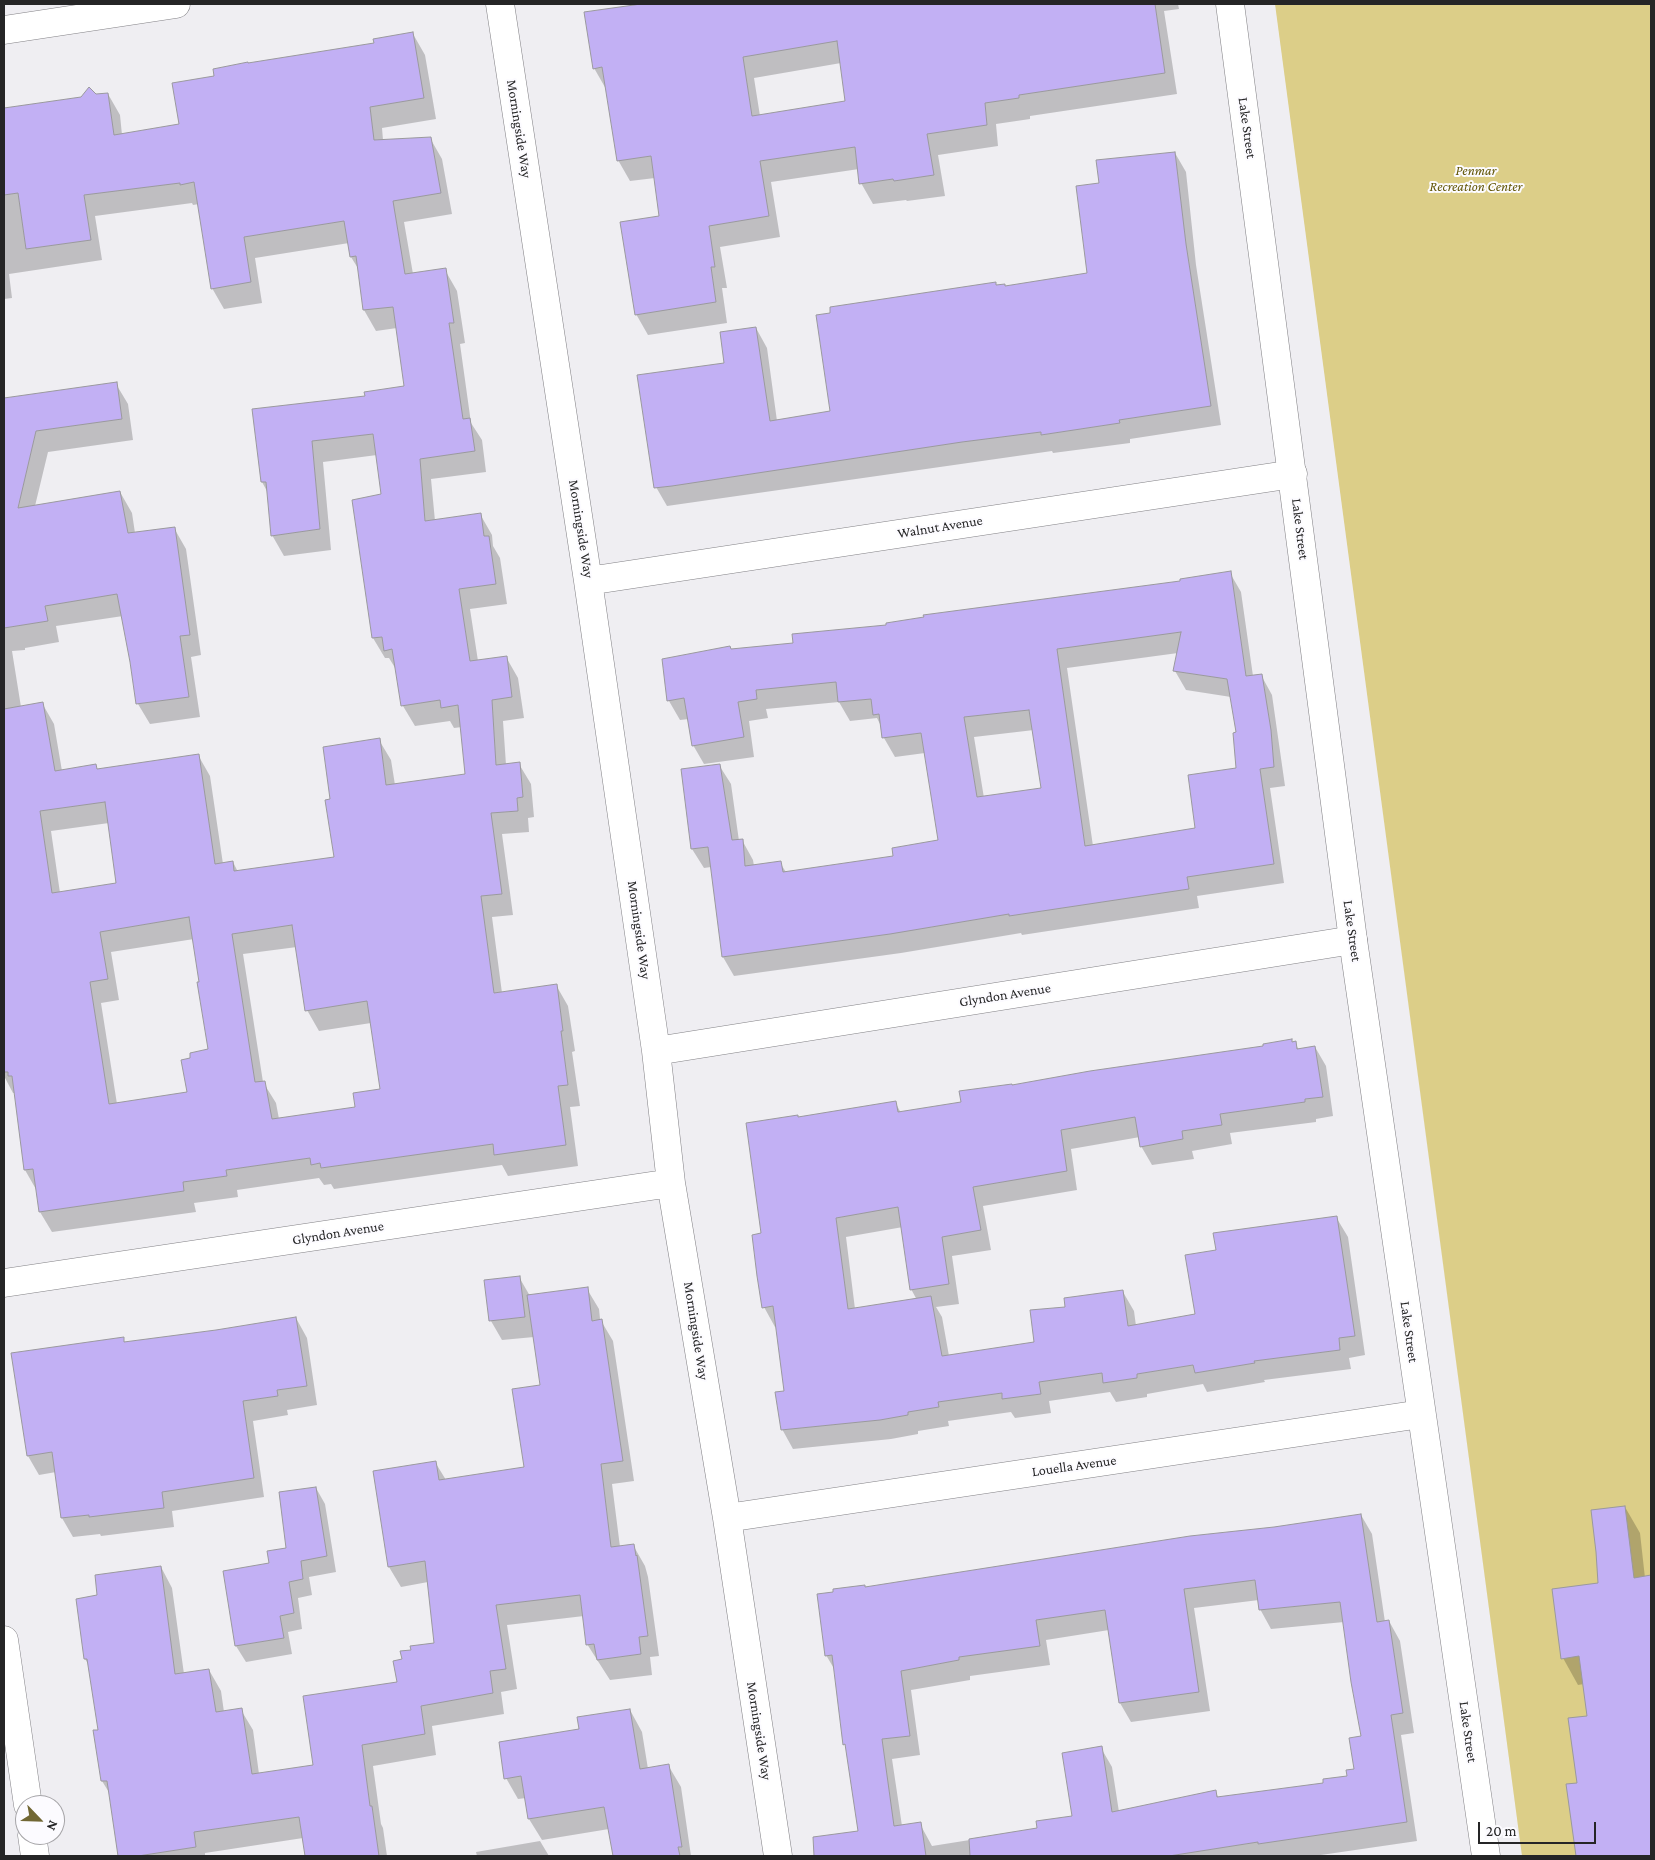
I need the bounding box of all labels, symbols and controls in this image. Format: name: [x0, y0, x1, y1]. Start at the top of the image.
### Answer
street label: Morningside Way: [503, 79, 535, 179]
street label: Lake Street: [1234, 96, 1260, 160]
park label: Penmar Recreation Center: [1430, 163, 1522, 196]
street label: Morningside Way: [565, 479, 597, 579]
street label: Lake Street: [1288, 497, 1312, 561]
street label: Walnut Avenue: [896, 512, 984, 542]
street label: Morningside Way: [624, 880, 654, 980]
street label: Lake Street: [1339, 899, 1365, 963]
street label: Glyndon Avenue: [958, 979, 1052, 1011]
street label: Glyndon Avenue: [291, 1217, 385, 1249]
street label: Morningside Way: [680, 1281, 712, 1381]
street label: Lake Street: [1396, 1300, 1422, 1364]
street label: Louella Avenue: [1031, 1452, 1117, 1480]
street label: Morningside Way: [743, 1681, 775, 1781]
street label: Lake Street: [1455, 1700, 1481, 1764]
north arrow: [15, 1795, 65, 1845]
scale bar: [1480, 1812, 1598, 1844]
text: N: [44, 1818, 62, 1833]
text: 20 m: [1486, 1823, 1517, 1839]

